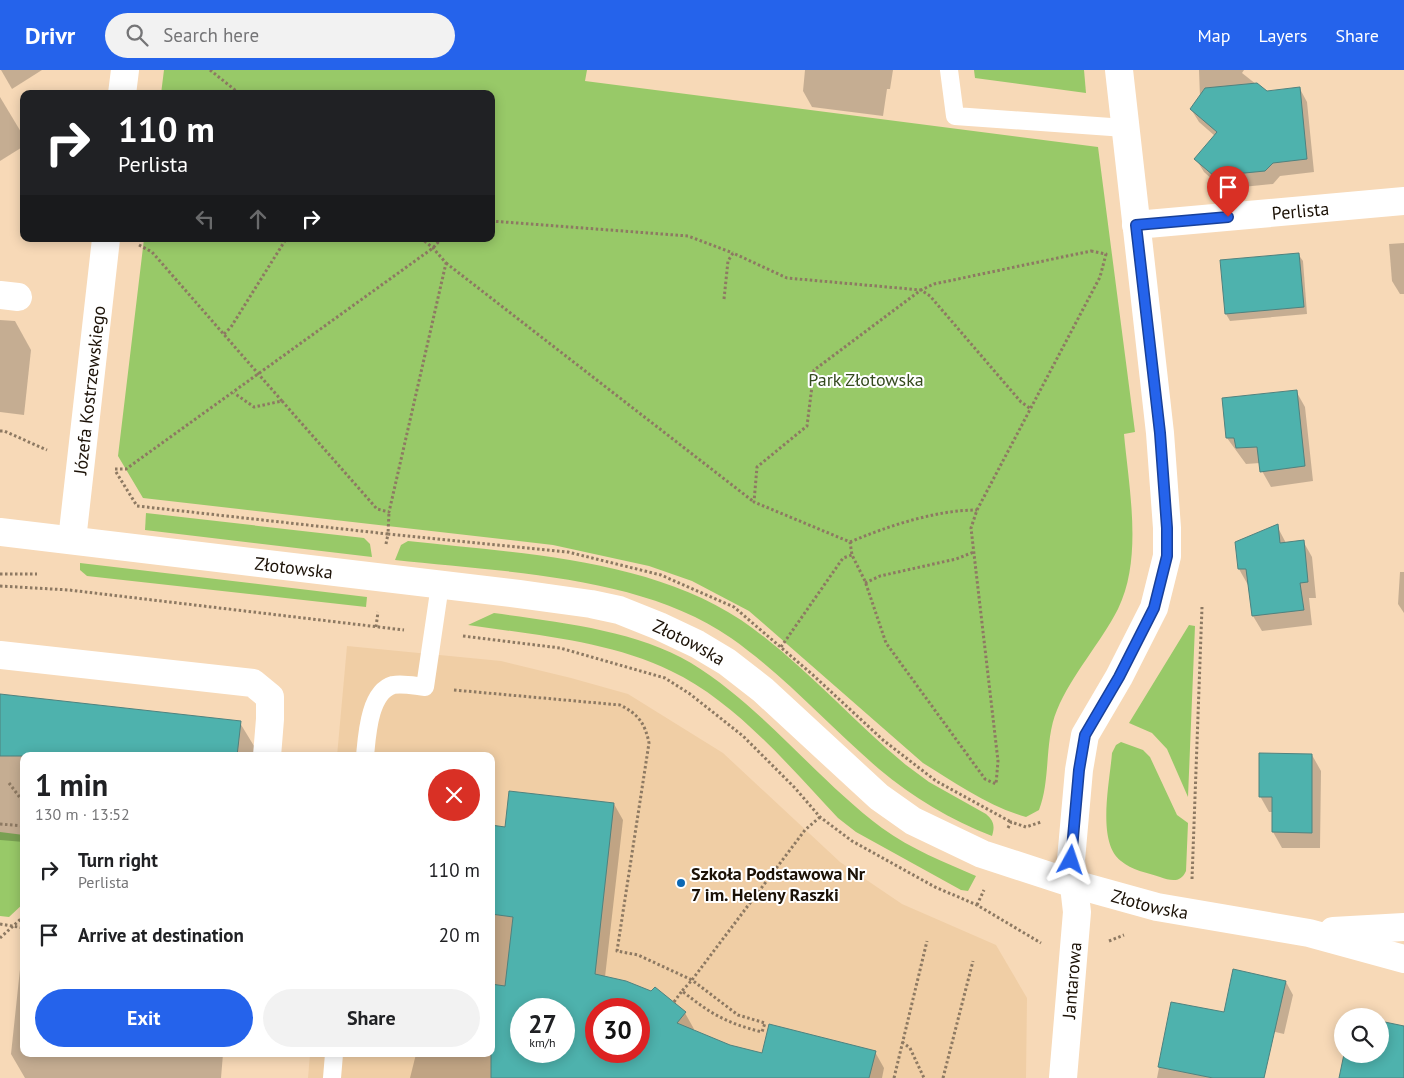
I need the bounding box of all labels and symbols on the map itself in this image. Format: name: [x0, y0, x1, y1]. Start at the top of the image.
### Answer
pin: [1207, 166, 1249, 217]
street label: Perlista: [1271, 196, 1330, 224]
street label: Józefa Kostrzewskiego: [68, 304, 110, 477]
park label: Park Złotowska: [808, 368, 924, 391]
street label: Złotowska: [254, 551, 334, 583]
street label: Złotowska: [650, 613, 730, 670]
position arrow: [1044, 833, 1096, 885]
place label: Szkoła Podstawowa Nr 7 im. Heleny Raszki: [691, 862, 866, 906]
marker: Szkoła Podstawowa Nr 7 im. Heleny Raszki: [675, 877, 687, 889]
street label: Złotowska: [1109, 883, 1190, 924]
street label: Jantarowa: [1056, 941, 1086, 1021]
speed limit sign: 30: [585, 998, 650, 1063]

